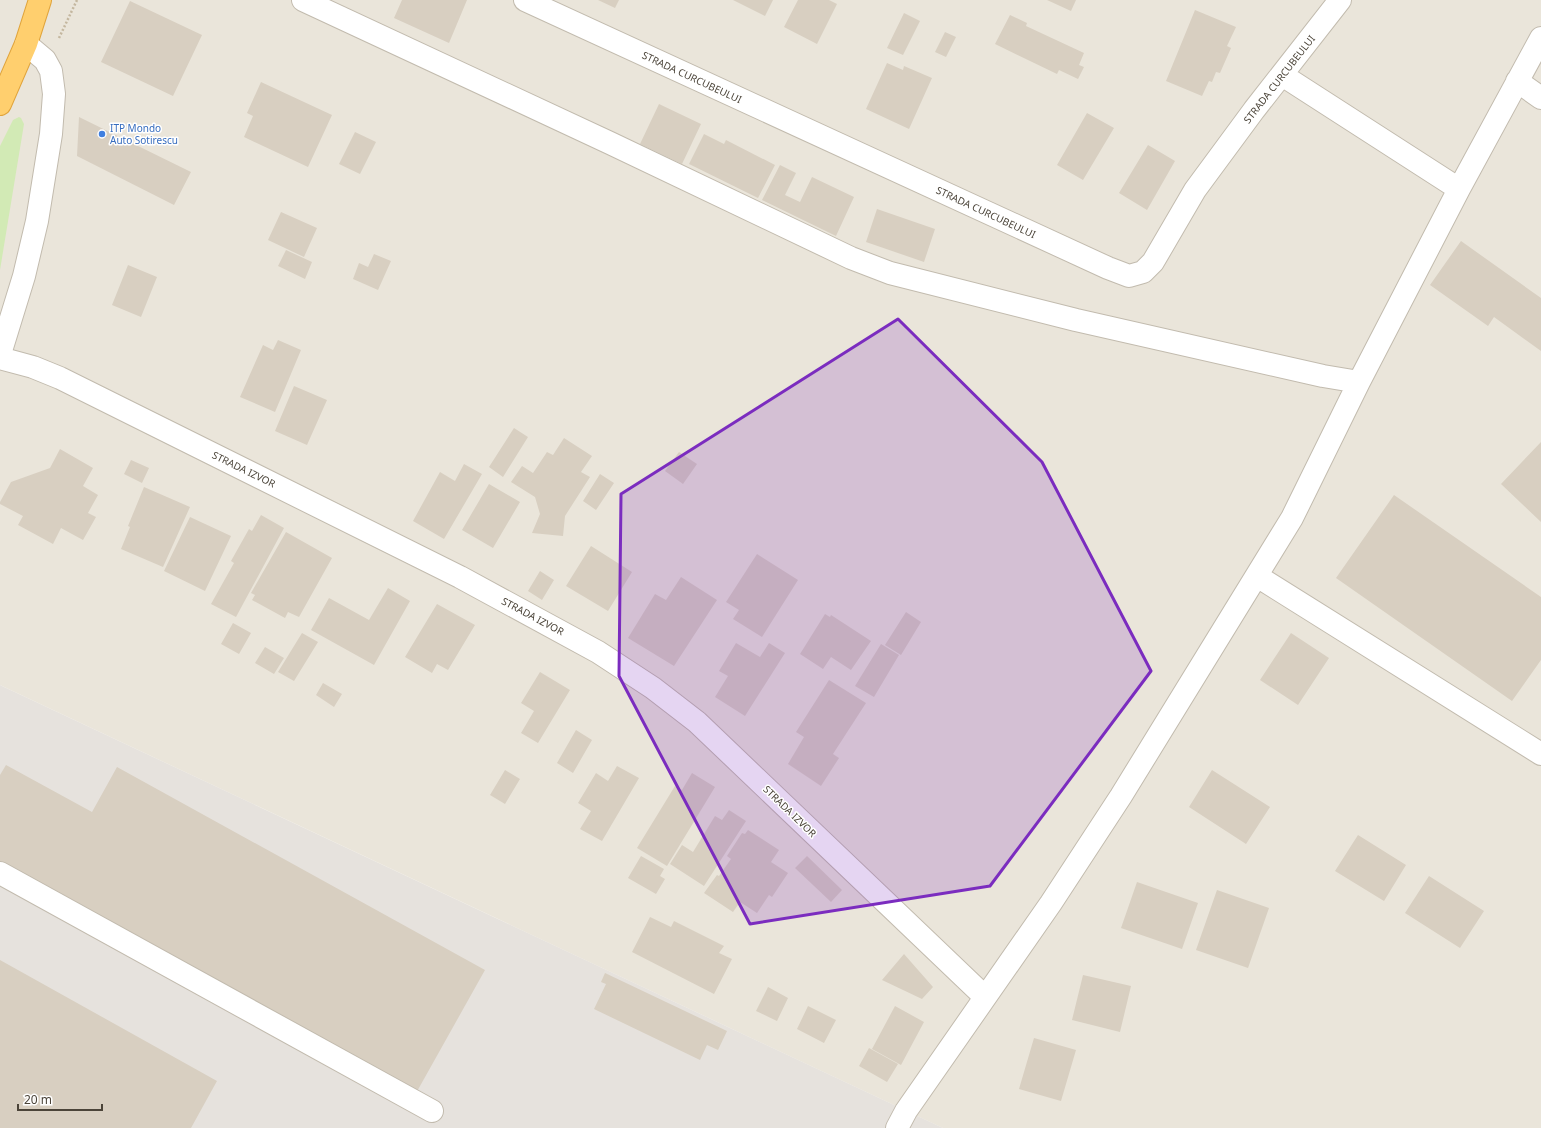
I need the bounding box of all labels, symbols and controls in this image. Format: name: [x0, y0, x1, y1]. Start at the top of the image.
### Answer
street label: STRADA CURCUBEULUI: [1240, 32, 1318, 126]
street label: STRADA CURCUBEULUI: [640, 48, 744, 106]
place label: ITP Mondo Auto Sotirescu: [110, 121, 178, 147]
marker: ITP Mondo Auto Sotirescu: [97, 129, 107, 139]
street label: STRADA CURCUBEULUI: [934, 183, 1038, 241]
street label: STRADA IZVOR: [210, 448, 279, 491]
street label: STRADA IZVOR: [499, 594, 567, 639]
street label: STRADA IZVOR: [760, 782, 820, 840]
scale bar: [18, 1086, 102, 1112]
text: 20 m: [24, 1091, 52, 1108]

